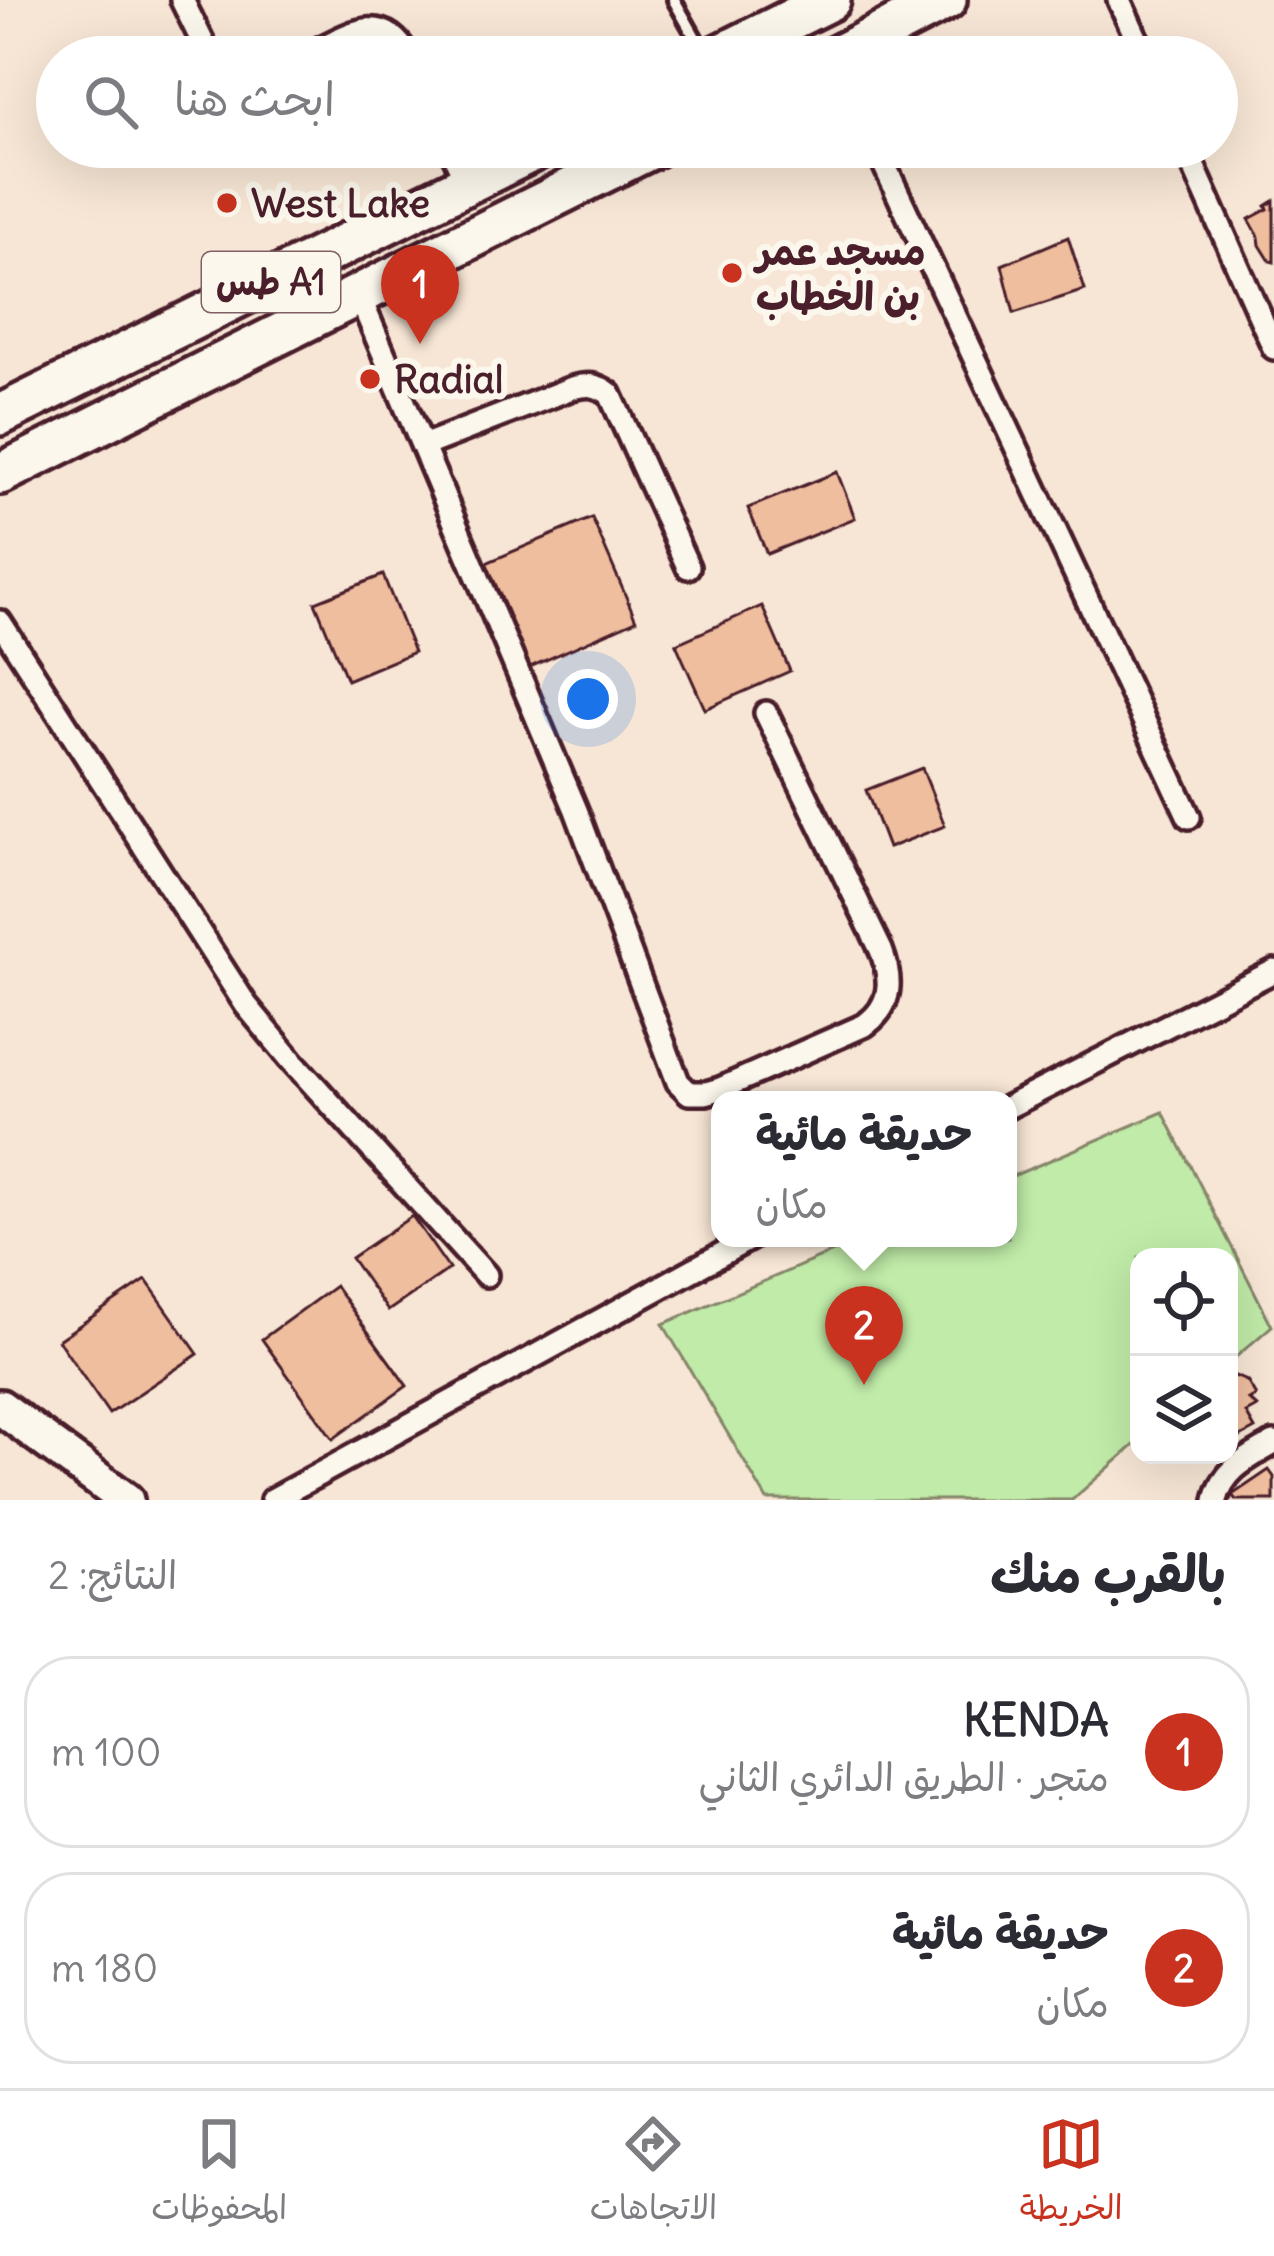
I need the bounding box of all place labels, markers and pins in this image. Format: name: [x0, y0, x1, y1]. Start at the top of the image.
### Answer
place label: West Lake: [251, 179, 430, 228]
marker: West Lake: [214, 190, 240, 216]
place label: مسجد عمر بن الخطاب: [752, 227, 926, 321]
pin: 1: [381, 245, 459, 344]
marker: مسجد عمر بن الخطاب: [719, 260, 745, 286]
place label: Radial: [394, 355, 503, 404]
marker: Radial: [357, 366, 383, 392]
pin: 2: [825, 1286, 903, 1385]

